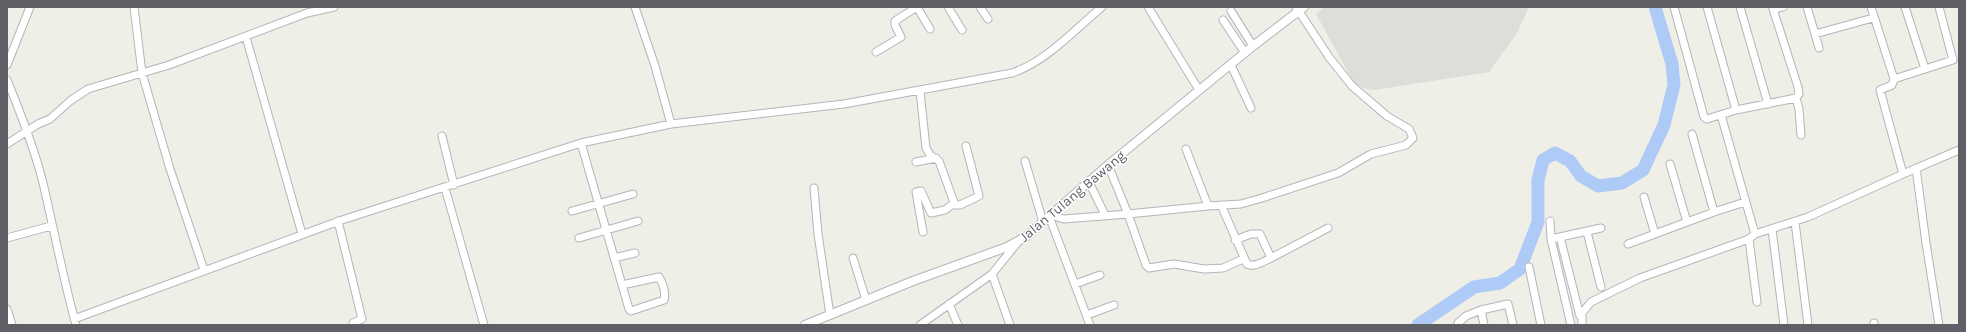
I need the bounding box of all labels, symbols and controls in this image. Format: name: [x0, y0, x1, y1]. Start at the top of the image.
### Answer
street label: Jalan Tulang Bawang: [1016, 147, 1129, 246]

